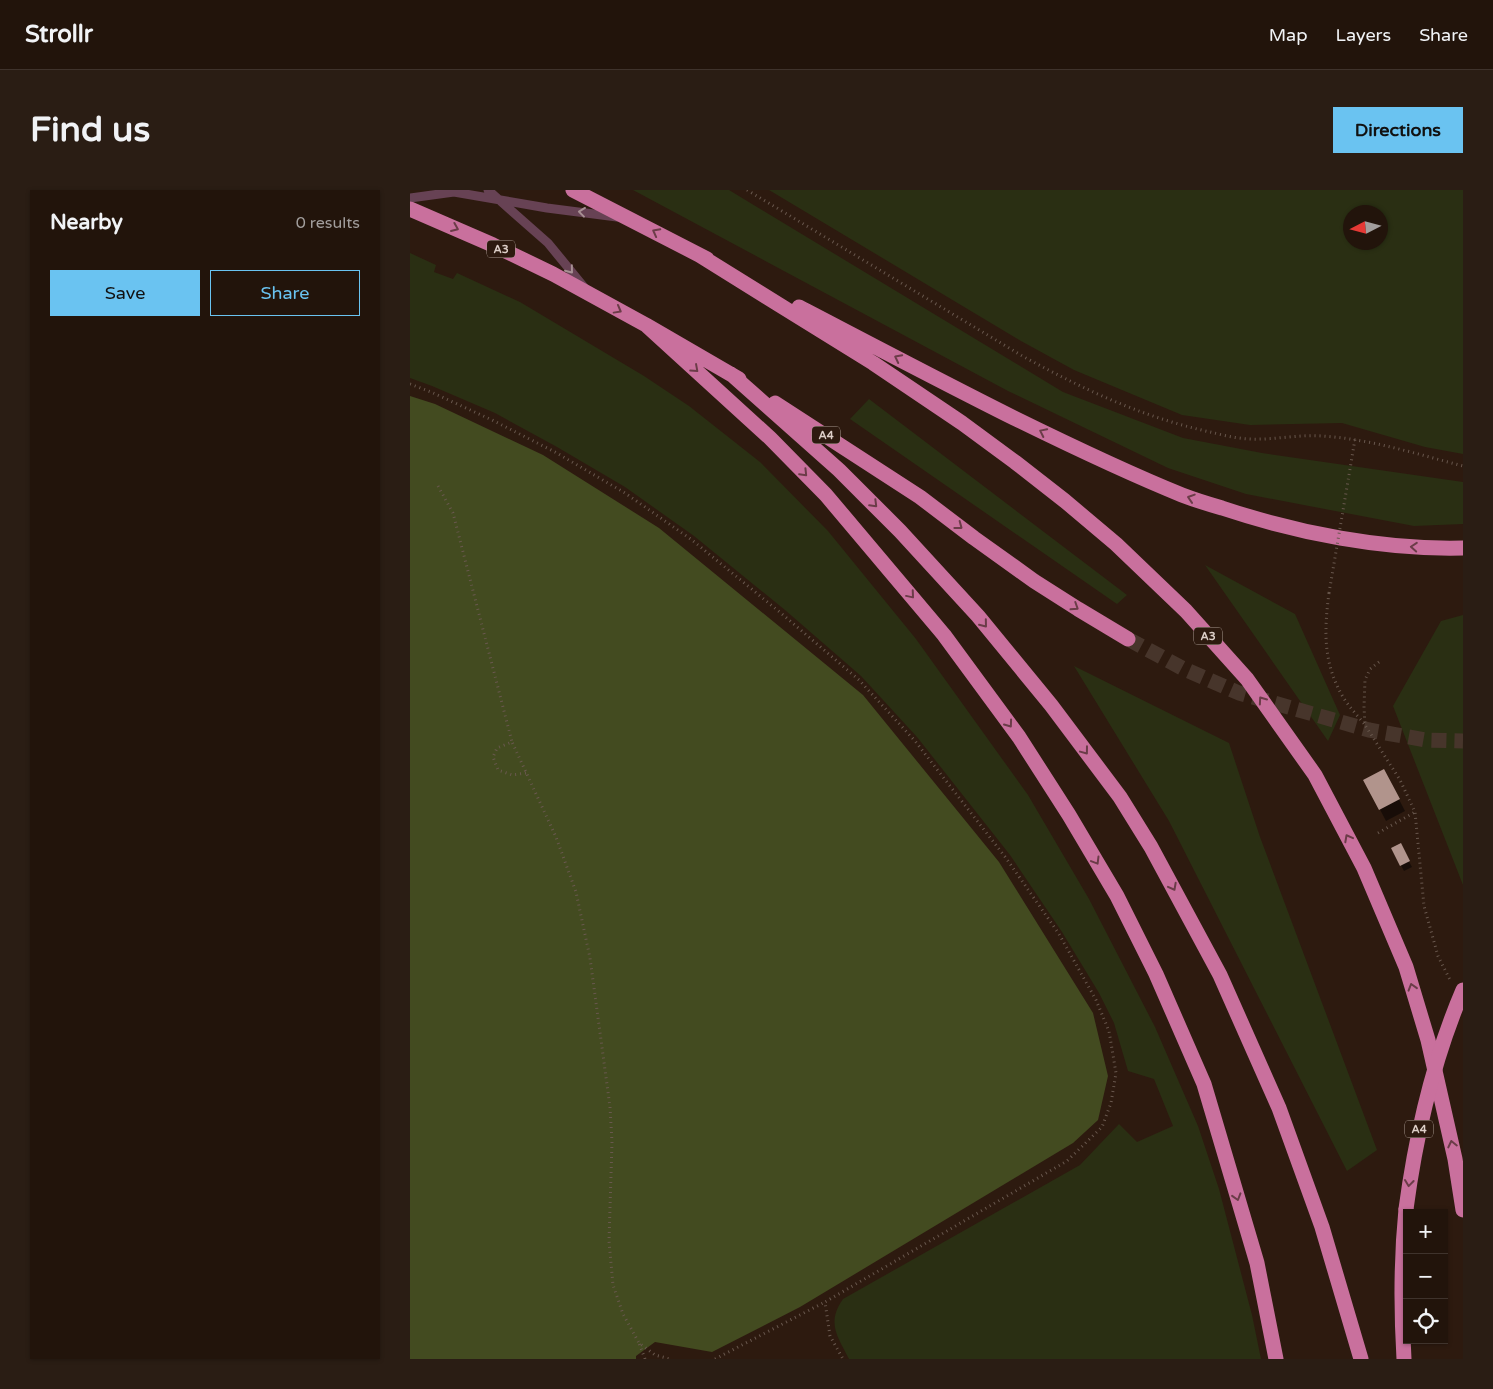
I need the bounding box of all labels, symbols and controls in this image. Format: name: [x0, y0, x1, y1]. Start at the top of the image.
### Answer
text: Strollr: [25, 20, 93, 49]
text: Map: [1269, 24, 1308, 46]
text: Layers: [1336, 24, 1391, 46]
text: Share: [1419, 24, 1468, 46]
button: Directions: [1333, 107, 1463, 153]
text: Find us: [30, 109, 150, 151]
north arrow: [1343, 205, 1388, 250]
one-way arrow: [578, 208, 587, 218]
text: Nearby: [50, 210, 123, 235]
text: 0 results: [296, 213, 360, 233]
one-way arrow: [450, 222, 459, 233]
one-way arrow: [652, 228, 661, 238]
road number: A3: [487, 241, 515, 258]
one-way arrow: [565, 264, 574, 273]
button: Save: [50, 270, 200, 316]
button: Share: [210, 270, 360, 316]
one-way arrow: [613, 303, 622, 313]
one-way arrow: [894, 354, 903, 364]
one-way arrow: [689, 363, 698, 372]
road number: A4: [812, 426, 840, 444]
one-way arrow: [1039, 428, 1048, 438]
one-way arrow: [798, 467, 807, 476]
one-way arrow: [1187, 494, 1196, 504]
one-way arrow: [868, 499, 877, 508]
one-way arrow: [953, 521, 962, 529]
one-way arrow: [1410, 541, 1418, 552]
one-way arrow: [905, 589, 913, 598]
one-way arrow: [1070, 601, 1079, 611]
one-way arrow: [979, 618, 988, 627]
road number: A3: [1194, 628, 1222, 644]
one-way arrow: [1259, 696, 1268, 706]
one-way arrow: [1004, 718, 1012, 727]
one-way arrow: [1079, 745, 1088, 755]
one-way arrow: [1344, 834, 1354, 843]
one-way arrow: [1090, 856, 1100, 865]
one-way arrow: [1167, 882, 1177, 891]
one-way arrow: [1408, 983, 1418, 991]
road number: A4: [1405, 1121, 1433, 1138]
one-way arrow: [1447, 1140, 1458, 1149]
one-way arrow: [1404, 1180, 1415, 1188]
one-way arrow: [1232, 1193, 1242, 1201]
map controls: [1403, 1209, 1448, 1344]
button: +: [1403, 1209, 1448, 1254]
button: −: [1403, 1254, 1448, 1299]
button: locate: [1403, 1299, 1448, 1344]

